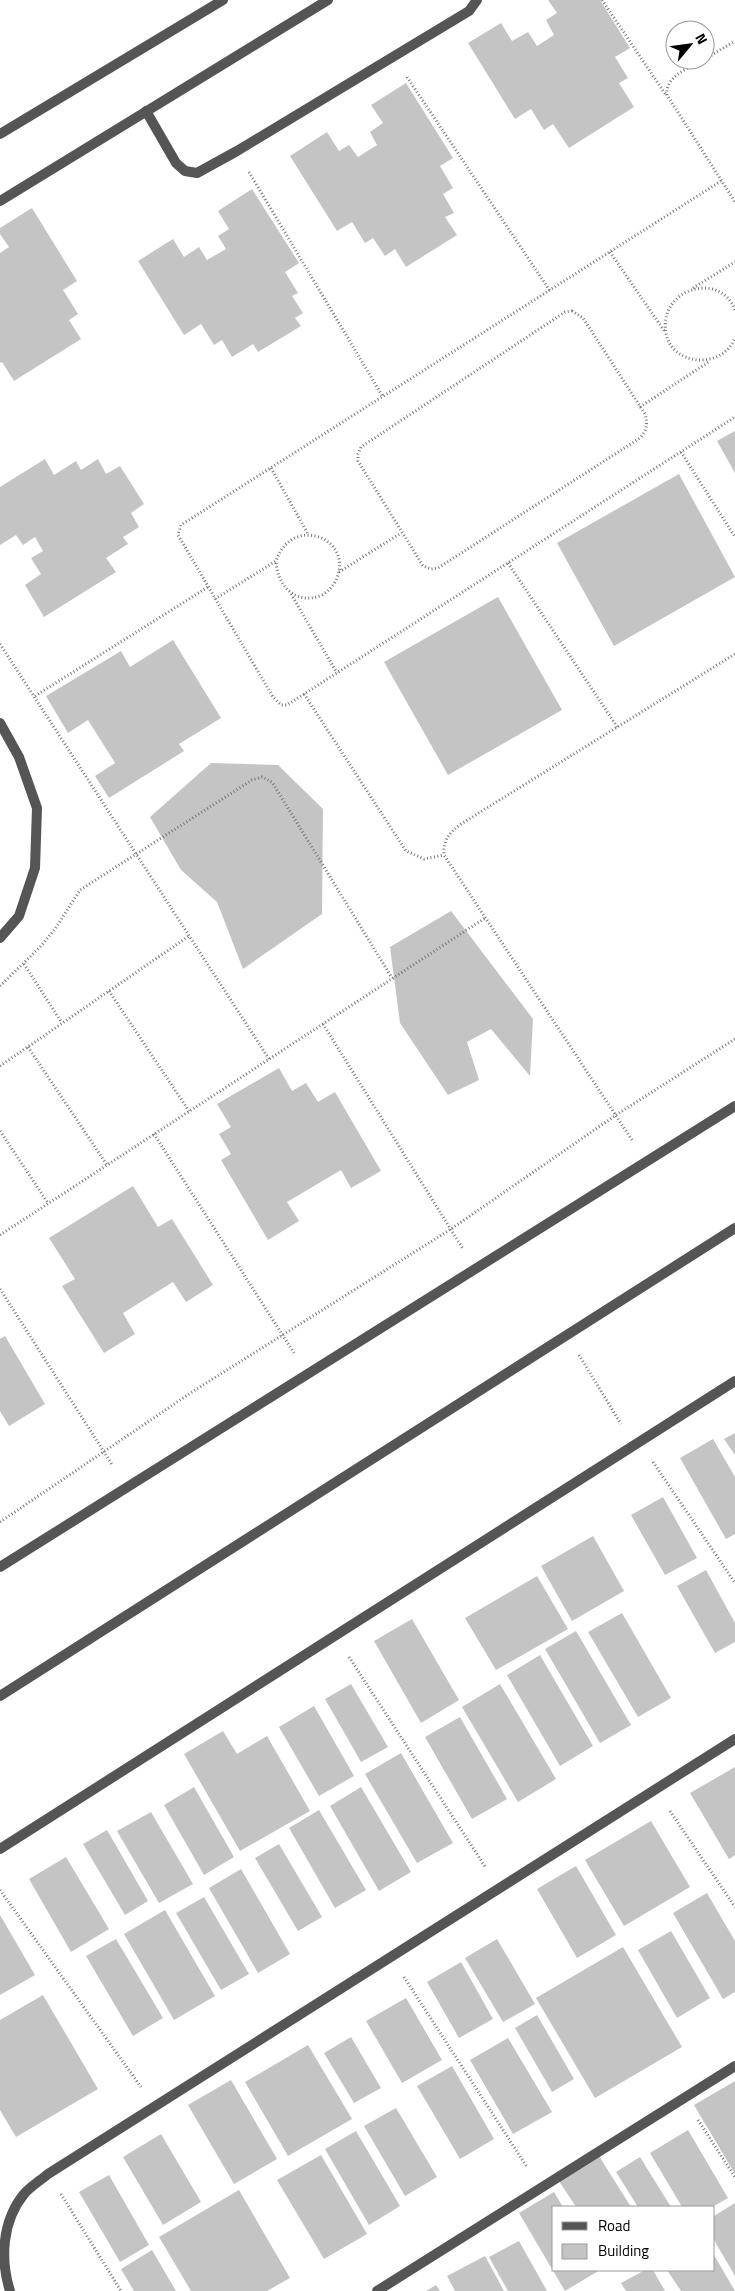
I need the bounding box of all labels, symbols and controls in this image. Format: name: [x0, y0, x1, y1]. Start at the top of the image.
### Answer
north arrow: [665, 20, 715, 70]
text: N: [690, 29, 713, 48]
legend: [552, 2206, 715, 2271]
text: Road: [598, 2214, 630, 2237]
text: Building: [598, 2239, 649, 2262]

